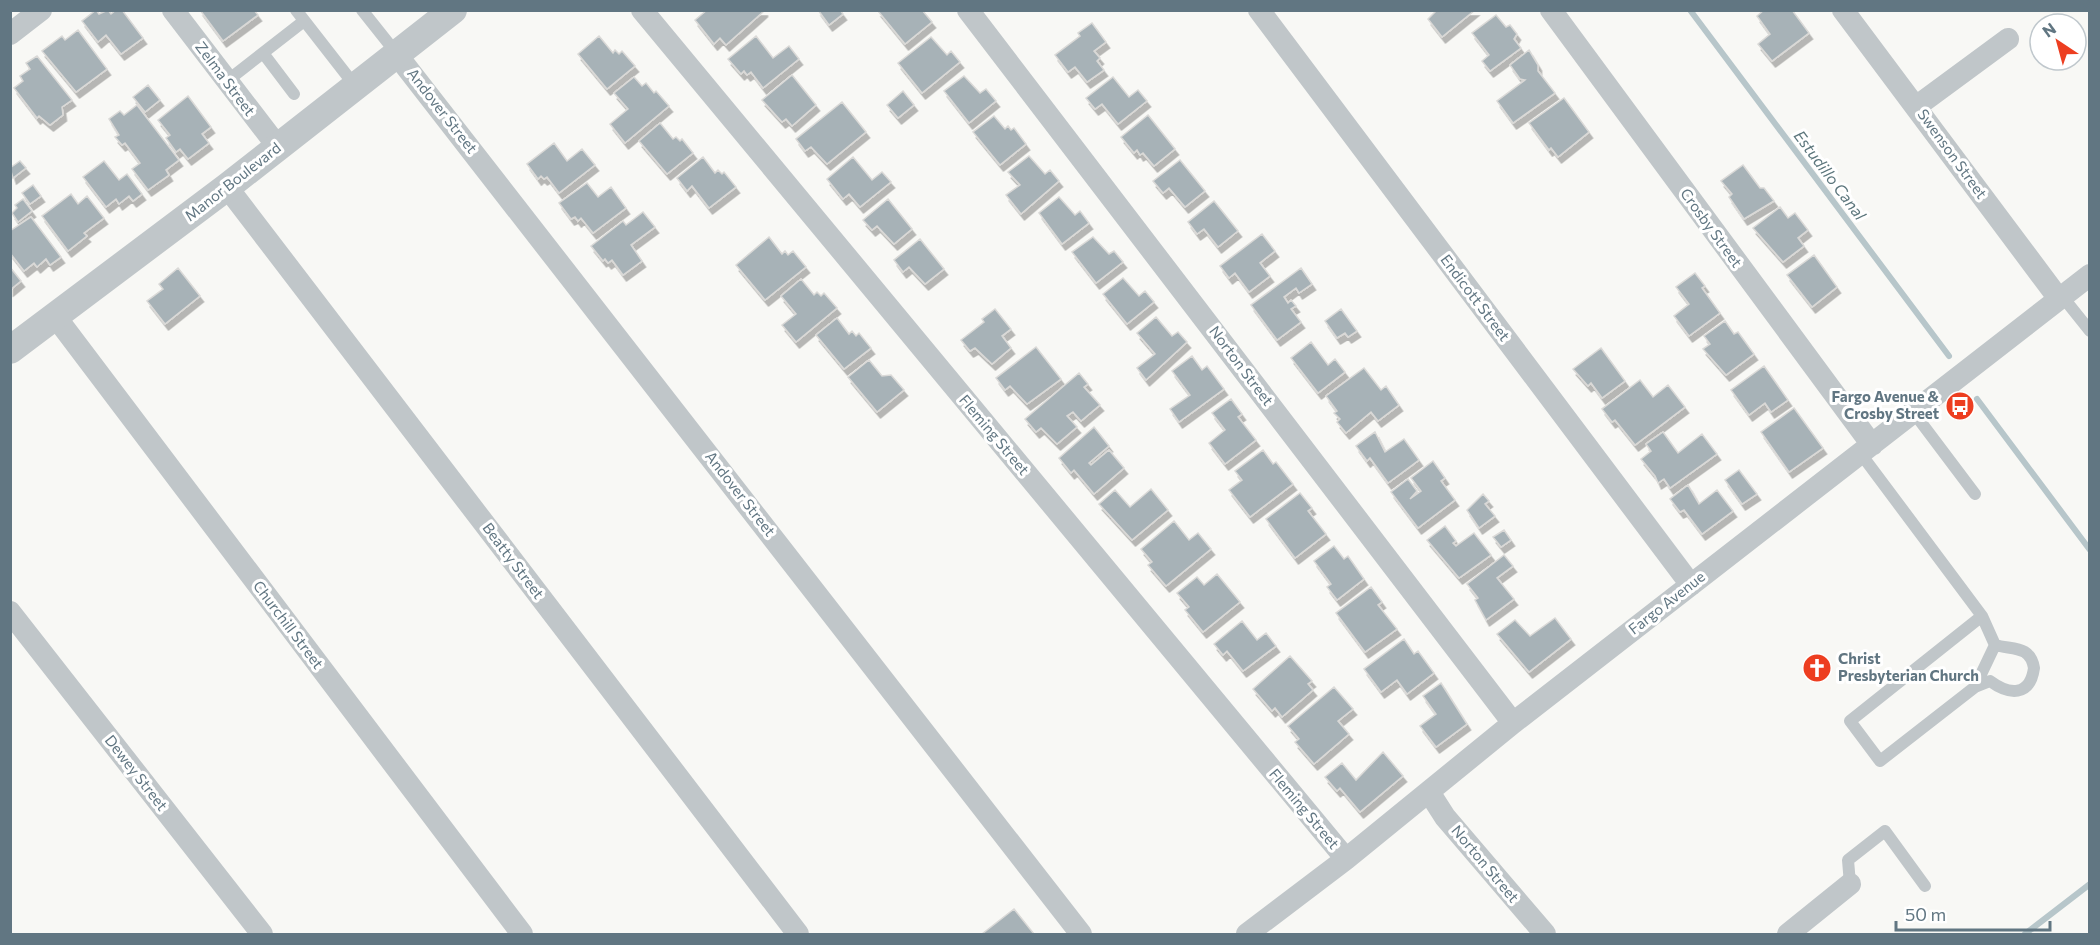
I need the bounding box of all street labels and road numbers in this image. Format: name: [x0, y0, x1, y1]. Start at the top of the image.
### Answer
street label: Zelma Street: [192, 38, 259, 119]
street label: Andover Street: [404, 64, 482, 156]
street label: Swenson Street: [1914, 105, 1991, 202]
street label: Manor Boulevard: [181, 138, 284, 224]
street label: Crosby Street: [1677, 184, 1747, 270]
street label: Endicott Street: [1437, 251, 1514, 344]
street label: Norton Street: [1206, 322, 1278, 409]
street label: Fleming Street: [956, 391, 1034, 478]
street label: Andover Street: [702, 447, 780, 539]
street label: Beatty Street: [479, 519, 548, 602]
street label: Fargo Avenue: [1625, 567, 1708, 638]
street label: Churchill Street: [250, 577, 328, 672]
street label: Dewey Street: [102, 731, 172, 814]
street label: Fleming Street: [1266, 765, 1344, 852]
street label: Norton Street: [1448, 821, 1523, 906]

